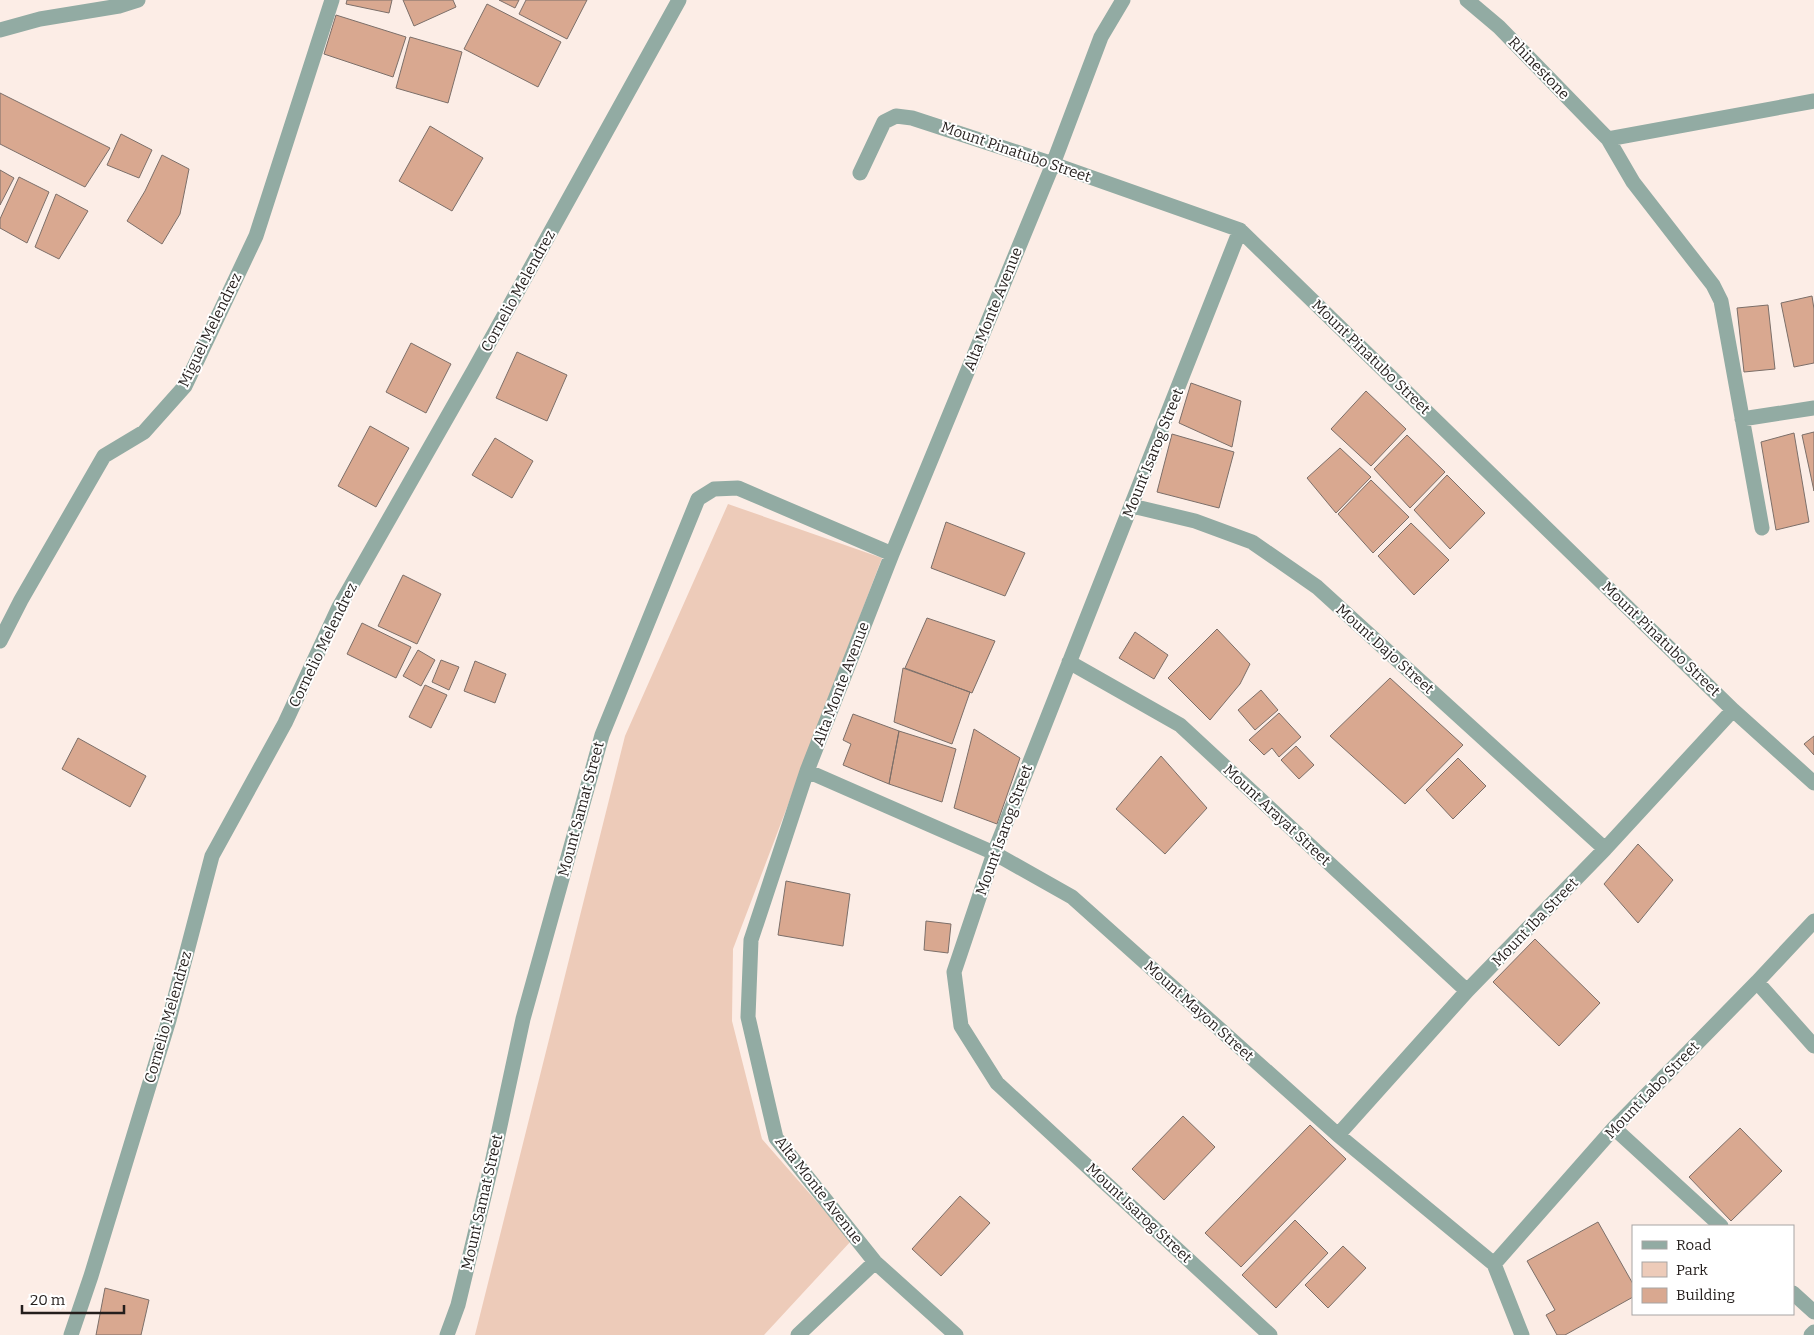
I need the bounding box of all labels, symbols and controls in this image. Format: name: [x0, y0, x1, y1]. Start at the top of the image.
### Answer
street label: Rhinestone: [1505, 33, 1573, 103]
street label: Mount Pinatubo Street: [939, 118, 1094, 186]
street label: Cornelio Melendrez: [477, 227, 559, 355]
street label: Alta Monte Avenue: [960, 245, 1026, 373]
street label: Miguel Melendrez: [175, 270, 245, 390]
street label: Mount Pinatubo Street: [1308, 296, 1434, 419]
street label: Mount Isarog Street: [1119, 385, 1187, 520]
street label: Mount Pinatubo Street: [1598, 578, 1724, 701]
street label: Cornelio Melendrez: [285, 580, 361, 710]
street label: Mount Dajo Street: [1332, 600, 1438, 698]
street label: Alta Monte Avenue: [809, 619, 873, 749]
street label: Mount Samat Street: [554, 739, 608, 879]
street label: Mount Arayat Street: [1220, 761, 1335, 870]
street label: Mount Isarog Street: [972, 762, 1036, 898]
street label: Mount Iba Street: [1488, 873, 1582, 970]
street label: Cornelio Melendrez: [141, 949, 195, 1085]
street label: Mount Mayon Street: [1141, 957, 1258, 1065]
street label: Mount Labo Street: [1601, 1037, 1703, 1142]
street label: Mount Samat Street: [458, 1132, 507, 1272]
street label: Alta Monte Avenue: [771, 1133, 867, 1247]
street label: Mount Isarog Street: [1082, 1159, 1196, 1267]
legend: [1632, 1225, 1794, 1315]
text: Road: [1676, 1236, 1711, 1254]
text: Park: [1676, 1261, 1708, 1279]
scale bar: [22, 1282, 125, 1314]
text: Building: [1676, 1286, 1735, 1304]
text: 20 m: [30, 1291, 66, 1309]

